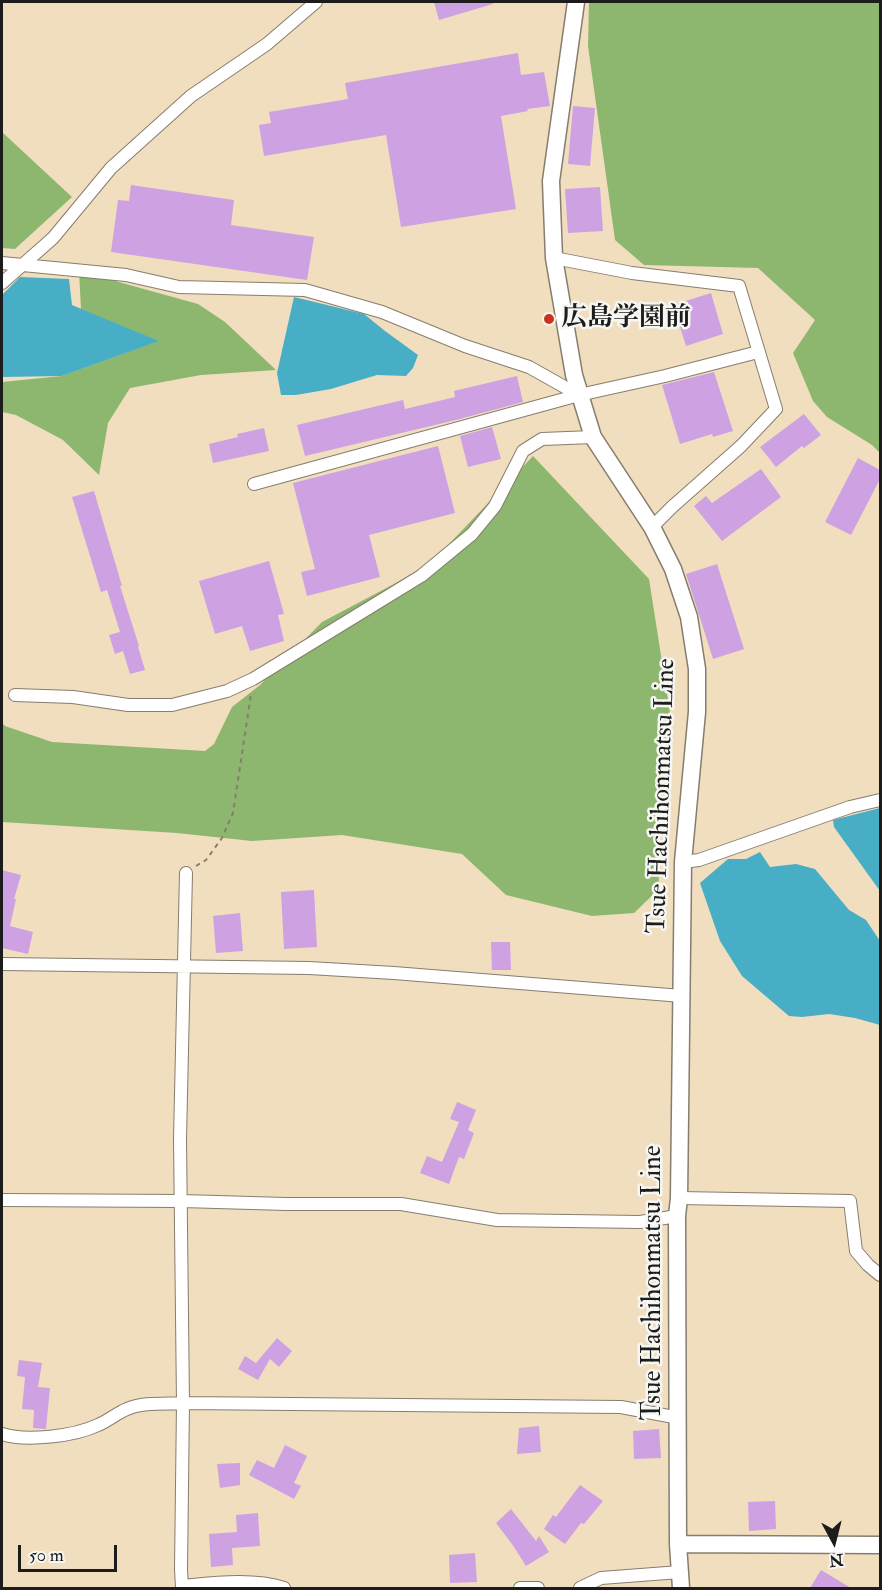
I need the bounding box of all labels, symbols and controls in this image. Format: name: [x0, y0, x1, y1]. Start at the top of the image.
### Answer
place label: 広島学園前: [561, 303, 691, 335]
marker: 広島学園前: [542, 312, 556, 326]
street label: Tsue Hachihonmatsu Line: [643, 658, 683, 934]
street label: Tsue Hachihonmatsu Line: [638, 1145, 670, 1421]
north arrow: [804, 1512, 864, 1572]
scale bar: [21, 1533, 120, 1571]
text: 50 m: [29, 1544, 64, 1567]
text: N: [828, 1549, 845, 1571]

